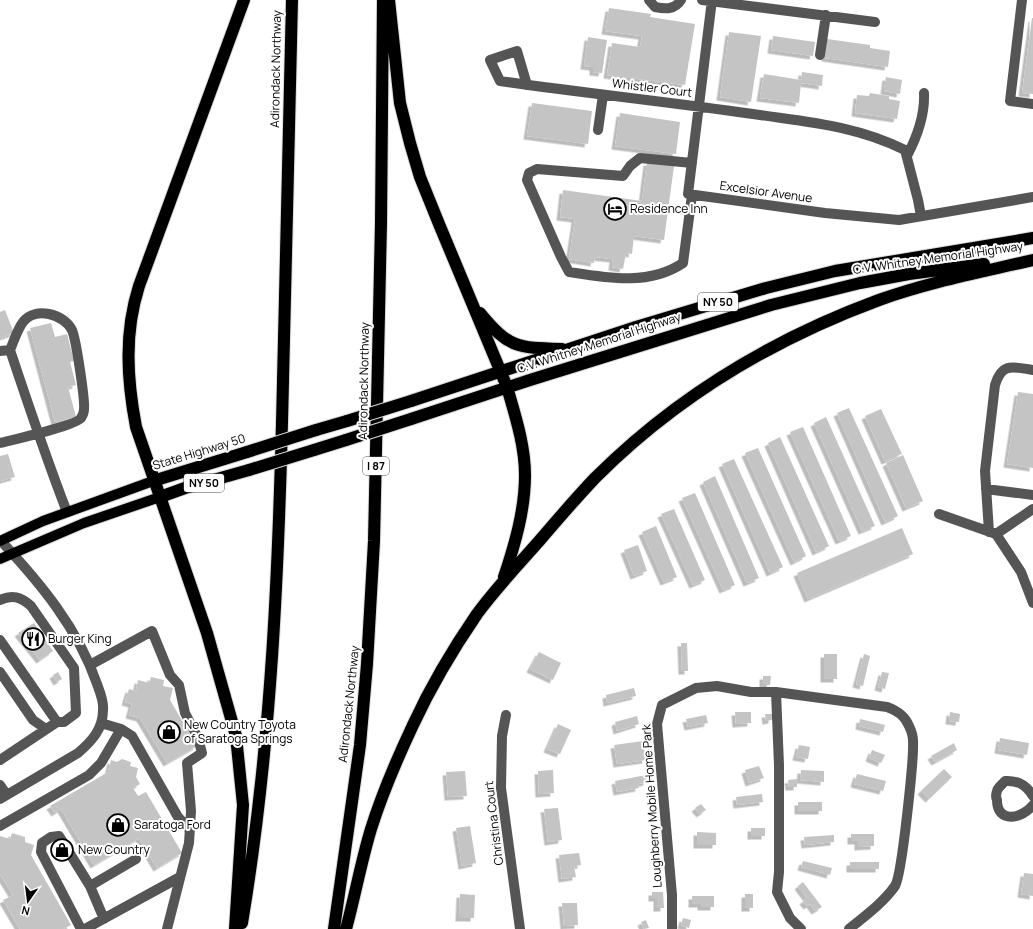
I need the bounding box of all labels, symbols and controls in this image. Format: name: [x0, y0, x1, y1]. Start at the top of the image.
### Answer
street label: Adirondack Northway: [266, 9, 285, 128]
street label: Whistler Court: [611, 74, 693, 101]
street label: Excelsior Avenue: [719, 177, 813, 206]
hotel icon: Residence Inn: [602, 196, 628, 222]
place label: Residence Inn: [630, 200, 708, 217]
street label: C.V. Whitney Memorial Highway: [852, 237, 1025, 278]
road number: NY 50: [698, 293, 738, 311]
street label: C.V. Whitney Memorial Highway: [515, 308, 684, 377]
street label: Adirondack Northway: [354, 321, 373, 440]
street label: State Highway 50: [150, 429, 247, 474]
road number: I 87: [363, 457, 389, 475]
road number: NY 50: [184, 474, 224, 492]
restaurant icon: Burger King: [20, 626, 46, 652]
place label: Burger King: [48, 630, 112, 647]
street label: Adirondack Northway: [334, 644, 363, 763]
place label: New Country Toyota of Saratoga Springs: [184, 716, 296, 747]
shop icon: New Country Toyota of Saratoga Springs: [156, 719, 182, 745]
street label: Loughberry Mobile Home Park: [637, 723, 666, 888]
street label: Christina Court: [480, 780, 507, 866]
shop icon: Saratoga Ford: [105, 812, 131, 838]
place label: Saratoga Ford: [134, 816, 211, 833]
shop icon: New Country: [49, 837, 75, 863]
place label: New Country: [78, 841, 151, 858]
north arrow: [8, 881, 48, 921]
text: N: [20, 903, 31, 919]

